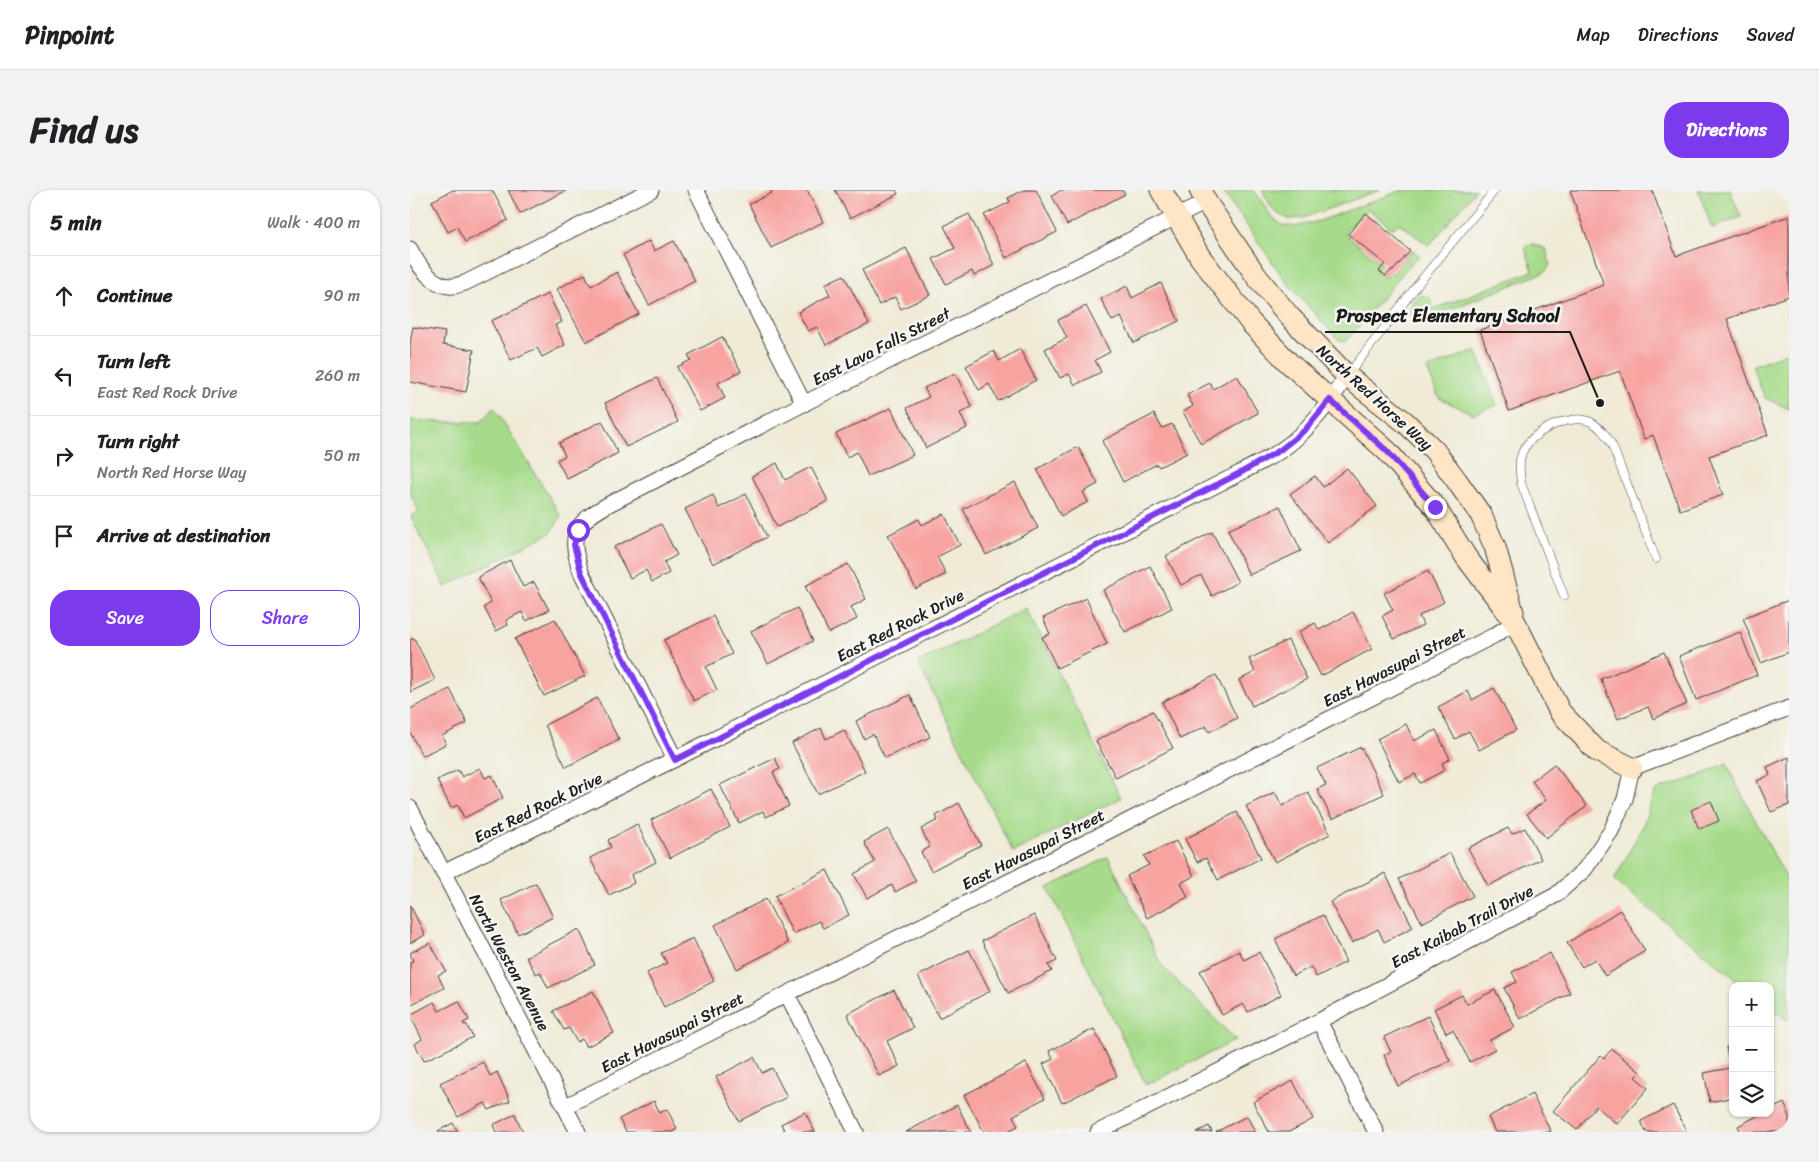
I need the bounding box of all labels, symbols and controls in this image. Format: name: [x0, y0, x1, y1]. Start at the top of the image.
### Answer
text: Pinpoint: [25, 14, 114, 56]
text: Map: [1577, 19, 1610, 51]
text: Directions: [1638, 19, 1719, 51]
text: Saved: [1747, 19, 1794, 51]
text: Find us: [30, 99, 138, 161]
button: Directions: [1664, 102, 1789, 158]
text: 5 min: [50, 204, 102, 242]
text: Walk · 400 m: [267, 208, 360, 237]
text: Continue: [97, 279, 173, 312]
text: 90 m: [324, 281, 360, 310]
icon: ahead: [50, 282, 78, 310]
street label: East Lava Falls Street: [807, 299, 956, 394]
callout: Prospect Elementary School: [1325, 299, 1570, 332]
text: Prospect Elementary School: [1336, 300, 1561, 332]
street label: North Red Horse Way: [1310, 337, 1440, 459]
text: Turn left: [97, 345, 170, 378]
text: 260 m: [315, 361, 360, 390]
icon: left: [50, 362, 78, 390]
text: East Red Rock Drive: [97, 378, 237, 407]
text: Turn right: [97, 425, 179, 458]
text: 50 m: [324, 441, 360, 470]
icon: right: [50, 442, 78, 470]
text: North Red Horse Way: [97, 458, 246, 487]
route end: [1424, 496, 1447, 519]
text: Arrive at destination: [97, 519, 270, 552]
route start: [567, 519, 590, 542]
icon: arrive: [50, 522, 78, 550]
street label: East Red Rock Drive: [831, 581, 969, 670]
button: Save: [50, 590, 200, 646]
button: Share: [210, 590, 360, 646]
street label: East Havasupai Street: [1317, 618, 1471, 715]
street label: East Red Rock Drive: [469, 764, 608, 851]
street label: East Havasupai Street: [956, 801, 1110, 898]
street label: East Kaibab Trail Drive: [1385, 876, 1539, 976]
street label: North Weston Avenue: [461, 888, 558, 1037]
map controls: [1729, 982, 1774, 1117]
button: +: [1729, 982, 1774, 1027]
street label: East Havasupai Street: [595, 984, 749, 1081]
button: −: [1729, 1027, 1774, 1072]
button: layers: [1729, 1072, 1774, 1117]

